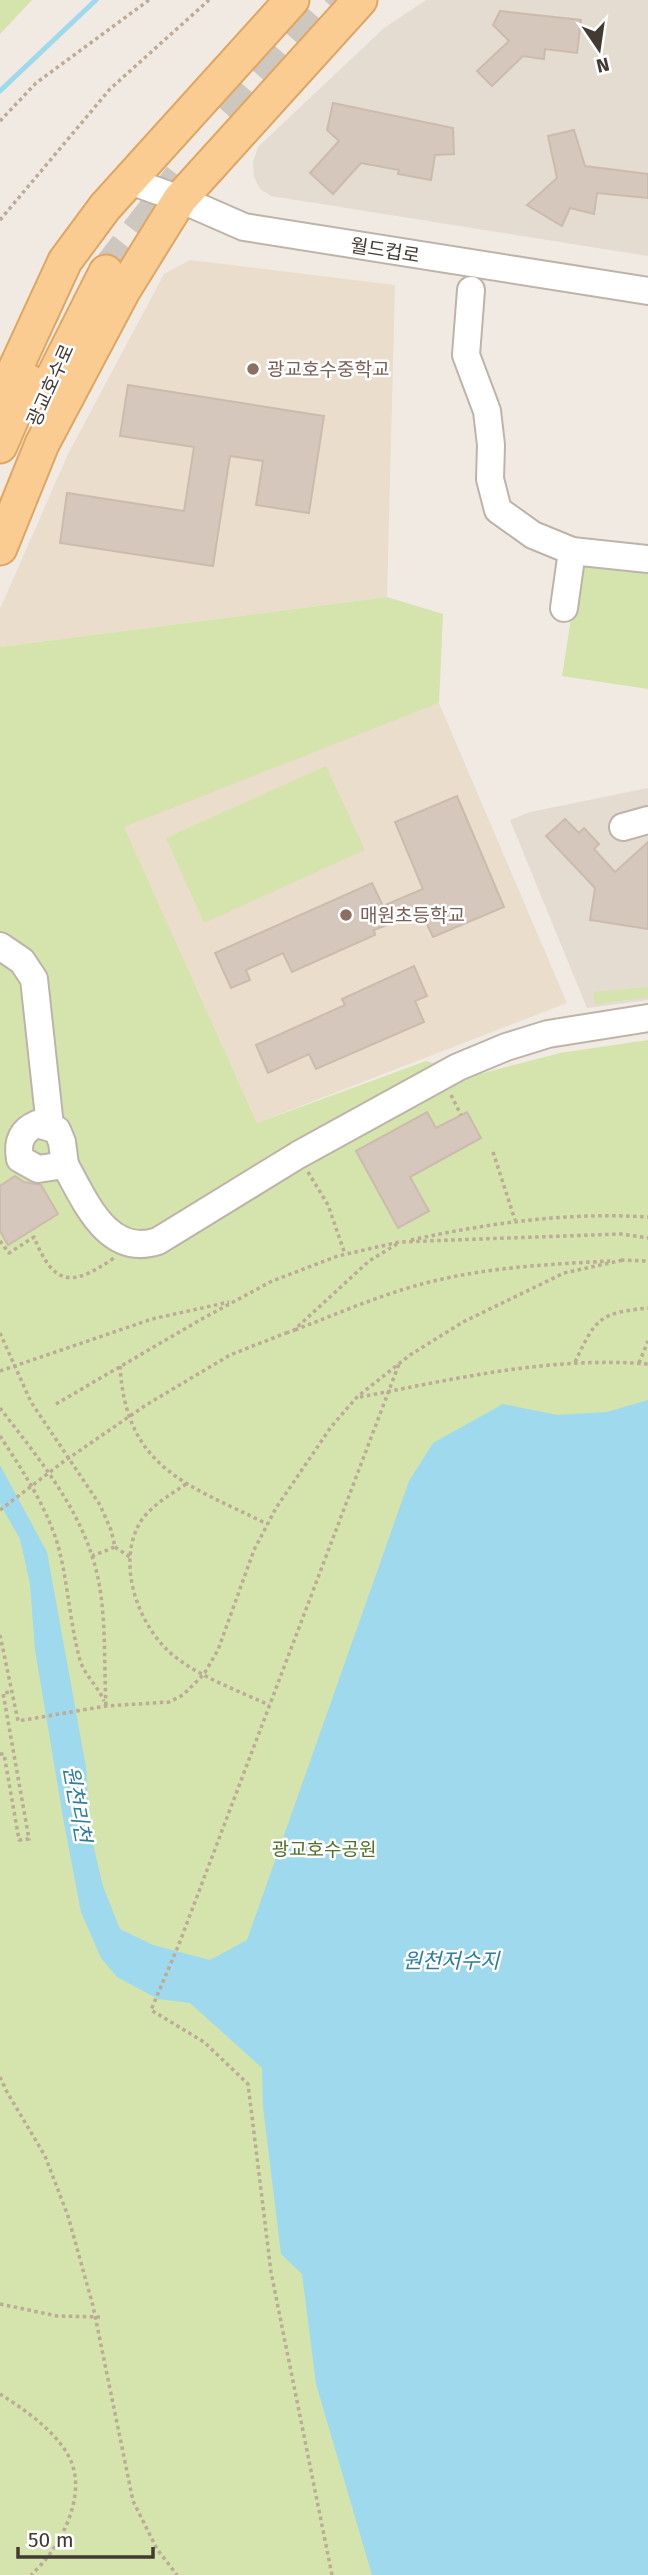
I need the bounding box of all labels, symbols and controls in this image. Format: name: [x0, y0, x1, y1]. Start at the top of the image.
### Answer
north arrow: [564, 14, 634, 84]
text: N: [594, 52, 611, 78]
street label: 월드컵로: [349, 234, 421, 267]
street label: 광교호수로: [22, 341, 79, 430]
place label: 광교호수중학교: [267, 358, 389, 381]
marker: 광교호수중학교: [245, 361, 261, 377]
place label: 매원초등학교: [360, 904, 465, 927]
marker: 매원초등학교: [338, 907, 354, 923]
water label: 원천리천: [57, 1764, 97, 1847]
park label: 광교호수공원: [272, 1838, 376, 1861]
water label: 원천저수지: [403, 1948, 501, 1974]
scale bar: [18, 2516, 152, 2560]
text: 50 m: [28, 2527, 74, 2553]

